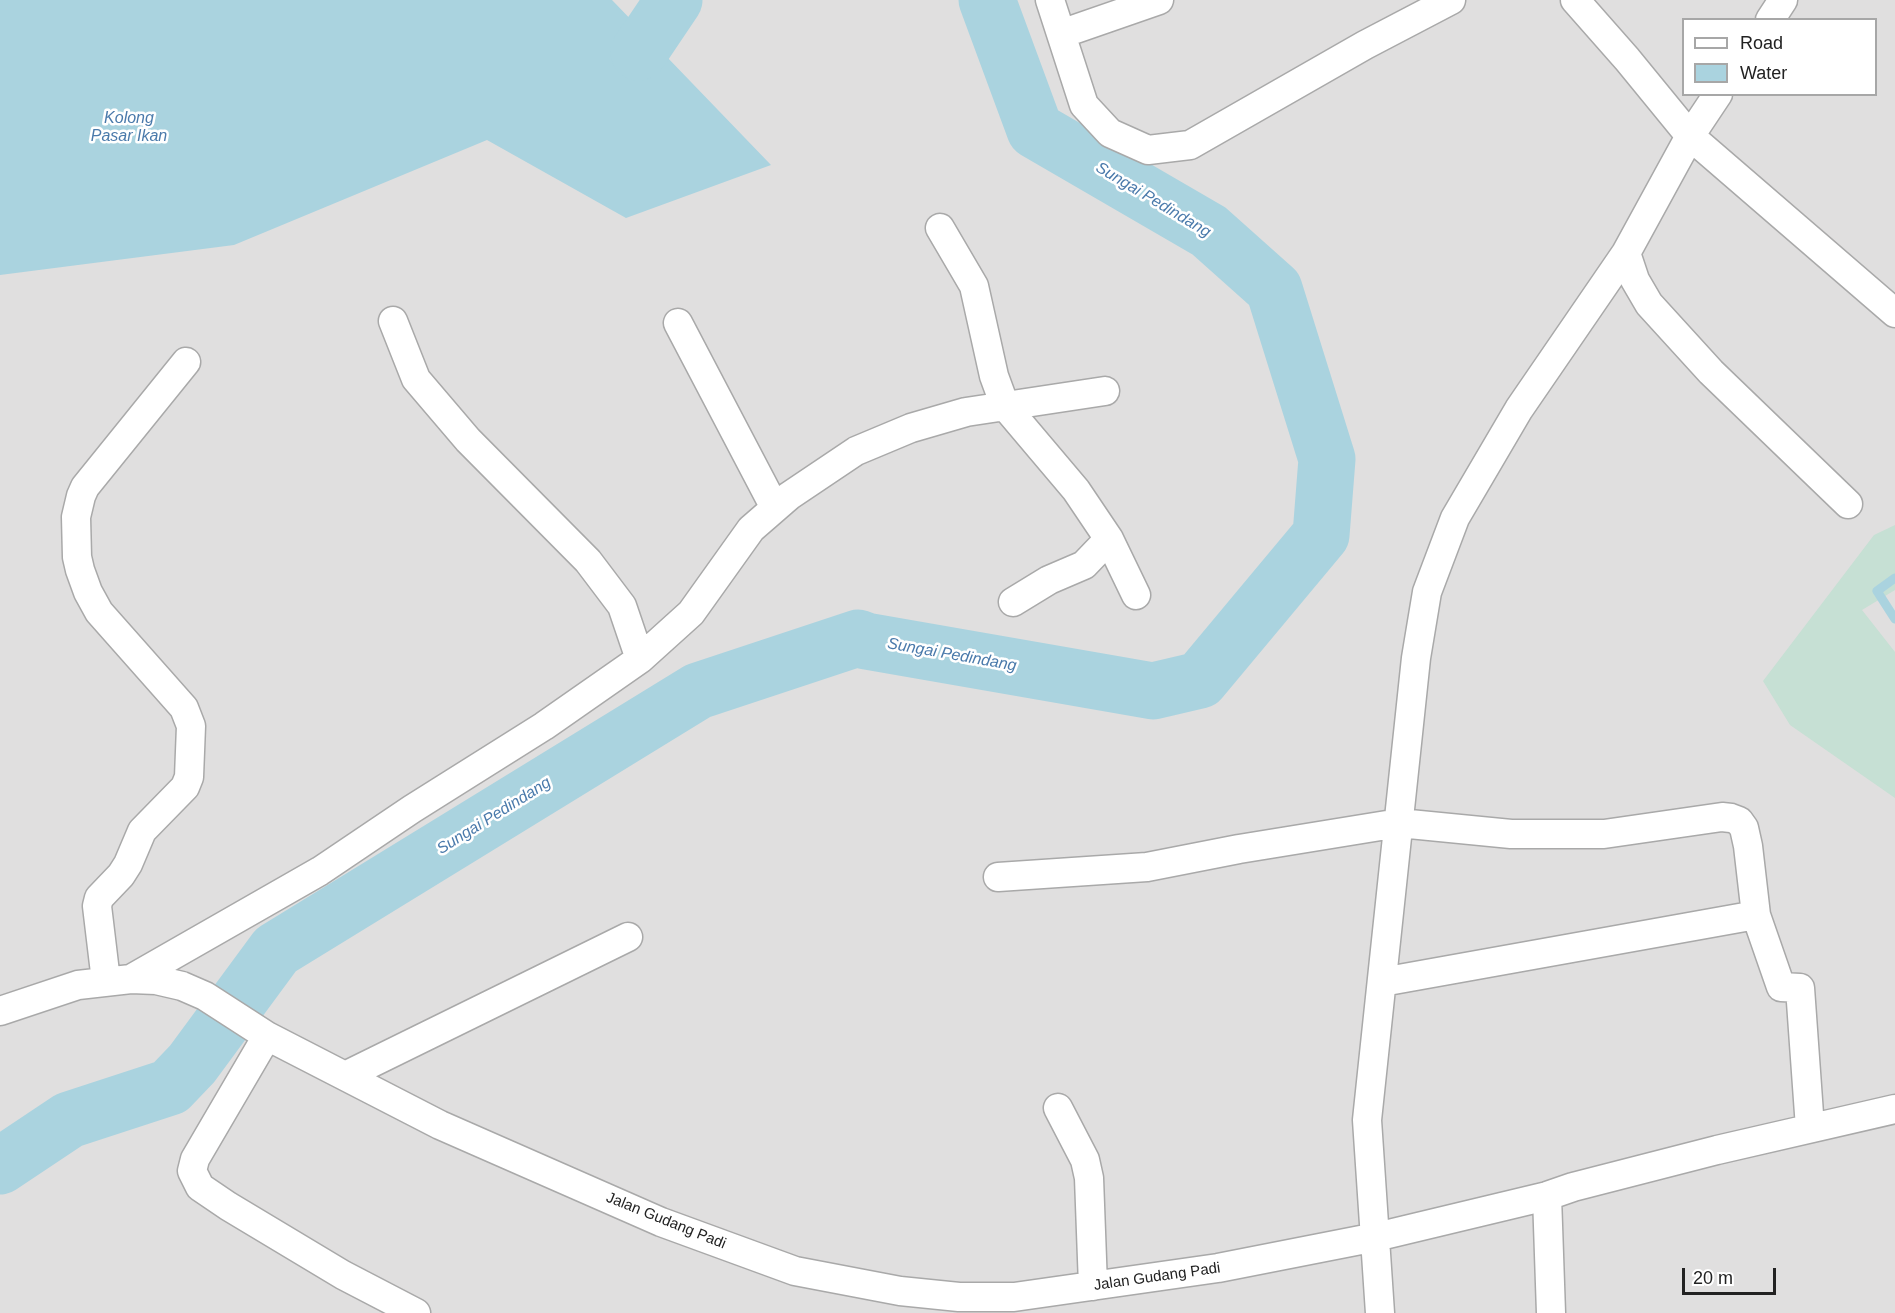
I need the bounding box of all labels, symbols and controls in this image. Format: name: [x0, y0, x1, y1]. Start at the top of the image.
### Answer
legend: [1682, 18, 1877, 96]
text: Road: [1740, 33, 1783, 53]
text: Water: [1740, 63, 1787, 83]
water label: Kolong Pasar Ikan: [91, 109, 167, 147]
water label: Sungai Pedindang: [1092, 158, 1214, 242]
water label: Sungai Pedindang: [886, 634, 1018, 676]
water label: Sungai Pedindang: [433, 773, 555, 859]
street label: Jalan Gudang Padi: [603, 1189, 729, 1253]
scale bar: [1685, 1256, 1780, 1294]
street label: Jalan Gudang Padi: [1093, 1259, 1221, 1295]
text: 20 m: [1693, 1268, 1733, 1288]

